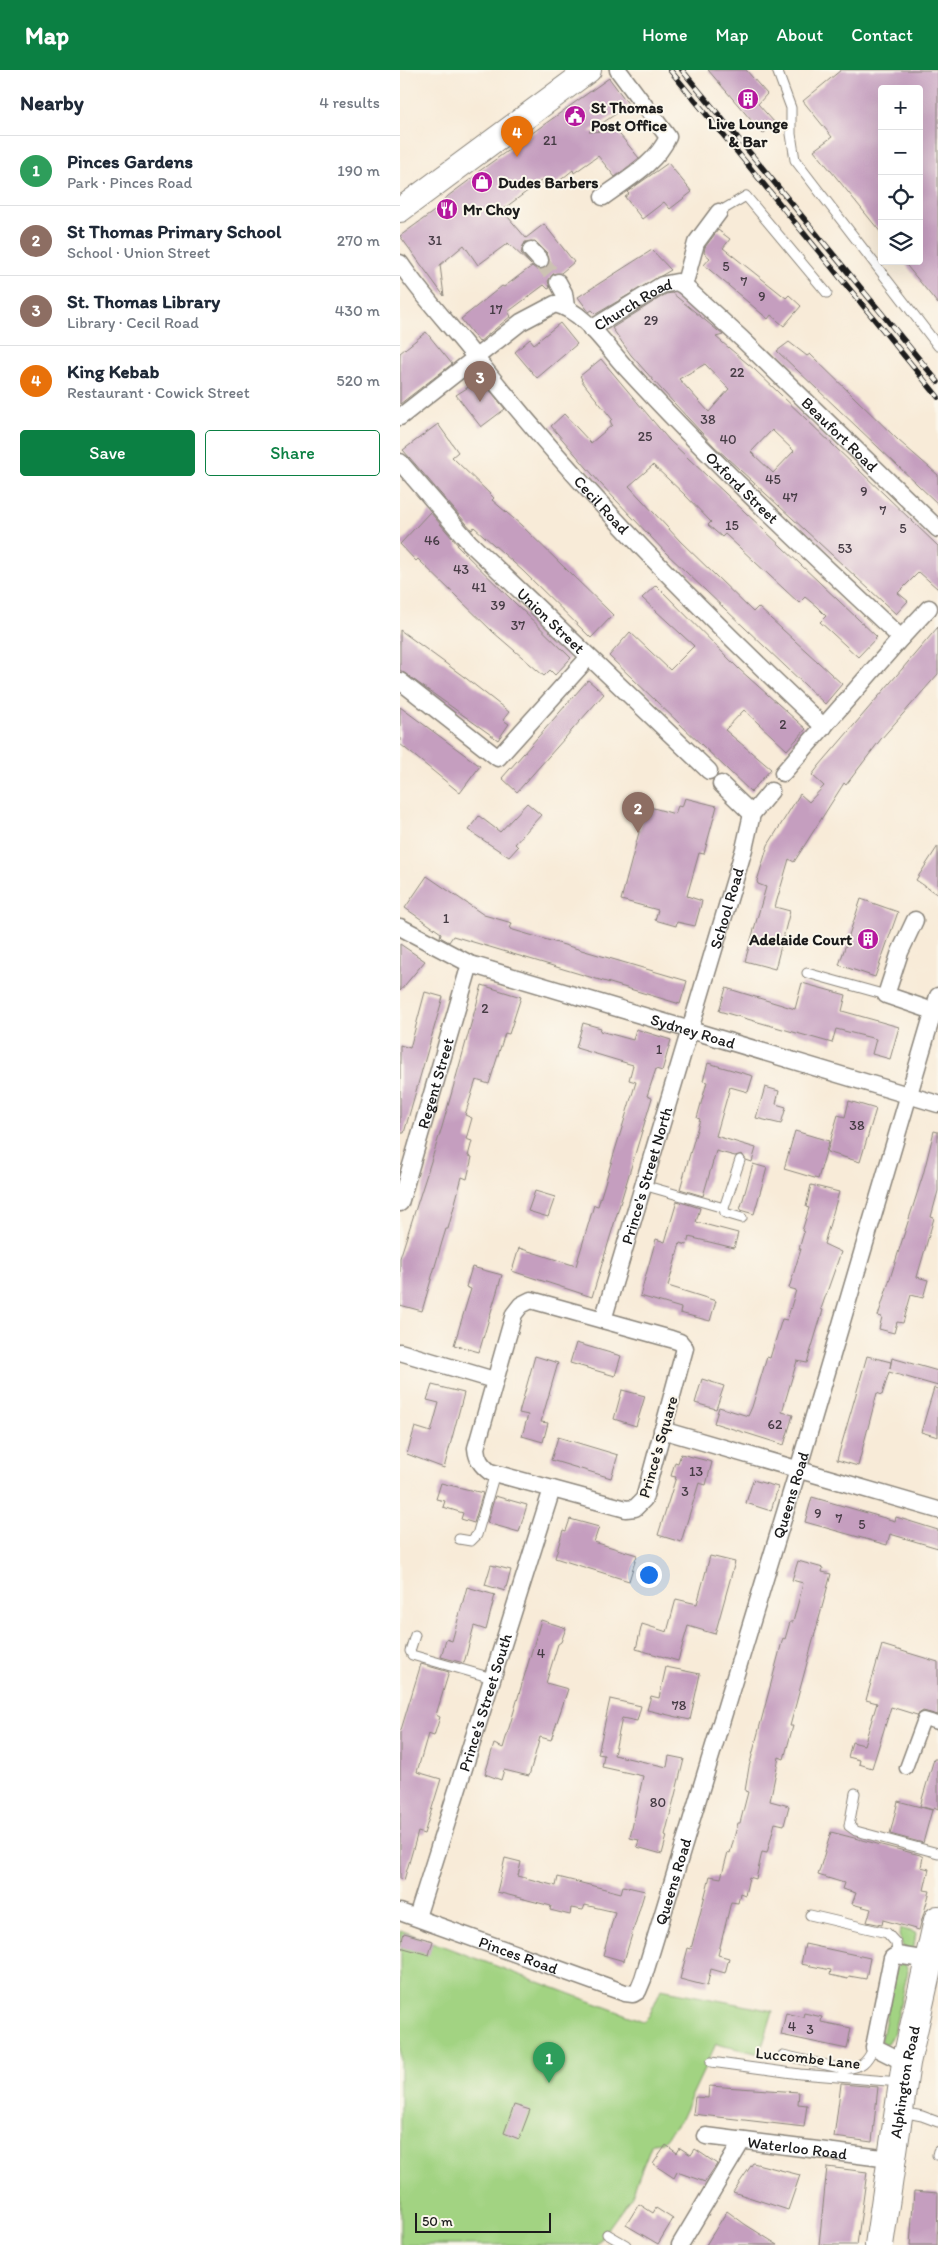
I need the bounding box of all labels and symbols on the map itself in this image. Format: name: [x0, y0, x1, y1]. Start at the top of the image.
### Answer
building icon: Live Lounge & Bar: [736, 87, 760, 111]
place label: St Thomas Post Office: [591, 98, 667, 135]
public building icon: St Thomas Post Office: [563, 104, 587, 128]
place label: Live Lounge & Bar: [708, 114, 788, 151]
pin: 4: [501, 116, 533, 157]
house number: 21: [543, 132, 557, 149]
shop icon: Dudes Barbers: [470, 170, 494, 194]
place label: Dudes Barbers: [498, 173, 599, 192]
restaurant icon: Mr Choy: [435, 197, 459, 221]
place label: Mr Choy: [463, 200, 520, 220]
house number: 31: [428, 232, 443, 249]
house number: 5: [722, 258, 730, 275]
house number: 7: [741, 273, 748, 290]
street label: Church Road: [590, 274, 674, 335]
house number: 9: [758, 288, 766, 305]
house number: 17: [489, 301, 503, 318]
house number: 29: [644, 312, 658, 329]
pin: 3: [464, 361, 496, 402]
house number: 22: [730, 364, 745, 381]
street label: Beaufort Road: [798, 393, 882, 476]
house number: 38: [700, 411, 716, 428]
house number: 25: [638, 428, 652, 445]
house number: 40: [719, 431, 737, 448]
street label: Oxford Street: [702, 447, 783, 527]
street label: Cecil Road: [570, 471, 634, 538]
house number: 45: [765, 471, 781, 488]
house number: 9: [860, 483, 868, 500]
house number: 47: [782, 489, 798, 506]
house number: 7: [880, 502, 887, 519]
house number: 15: [725, 517, 739, 534]
house number: 5: [899, 520, 907, 537]
house number: 46: [424, 532, 440, 549]
house number: 53: [838, 540, 853, 557]
house number: 43: [453, 561, 469, 578]
house number: 41: [472, 579, 487, 596]
street label: Union Street: [513, 583, 589, 657]
house number: 39: [491, 597, 505, 614]
house number: 37: [511, 617, 525, 634]
house number: 2: [779, 716, 787, 733]
pin: 2: [622, 792, 654, 833]
street label: School Road: [705, 865, 748, 951]
house number: 1: [443, 910, 450, 927]
building icon: Adelaide Court: [856, 927, 880, 951]
place label: Adelaide Court: [748, 930, 852, 949]
house number: 2: [481, 1000, 489, 1017]
street label: Sydney Road: [648, 1009, 738, 1052]
street label: Regent Street: [413, 1035, 457, 1131]
house number: 1: [656, 1041, 663, 1058]
street label: Prince's Street North: [617, 1104, 676, 1247]
house number: 38: [849, 1117, 865, 1134]
street label: Prince's Square: [634, 1394, 682, 1500]
house number: 62: [768, 1416, 783, 1433]
street label: Queens Road: [768, 1449, 813, 1541]
house number: 13: [689, 1463, 703, 1480]
house number: 3: [681, 1483, 689, 1500]
house number: 9: [814, 1505, 822, 1522]
house number: 7: [836, 1510, 843, 1527]
house number: 5: [858, 1516, 866, 1533]
your location: [636, 1562, 662, 1588]
street label: Prince's Street South: [454, 1631, 516, 1774]
house number: 4: [537, 1645, 546, 1662]
house number: 78: [672, 1697, 687, 1714]
house number: 80: [650, 1794, 666, 1811]
street label: Queens Road: [651, 1835, 695, 1927]
street label: Pinces Road: [476, 1932, 561, 1978]
house number: 4: [788, 2018, 797, 2035]
house number: 3: [806, 2021, 814, 2038]
street label: Alphington Road: [885, 2023, 924, 2140]
pin: 1: [533, 2042, 565, 2083]
street label: Luccombe Lane: [755, 2043, 861, 2073]
street label: Waterloo Road: [746, 2132, 848, 2163]
scale bar: [415, 2210, 551, 2233]

